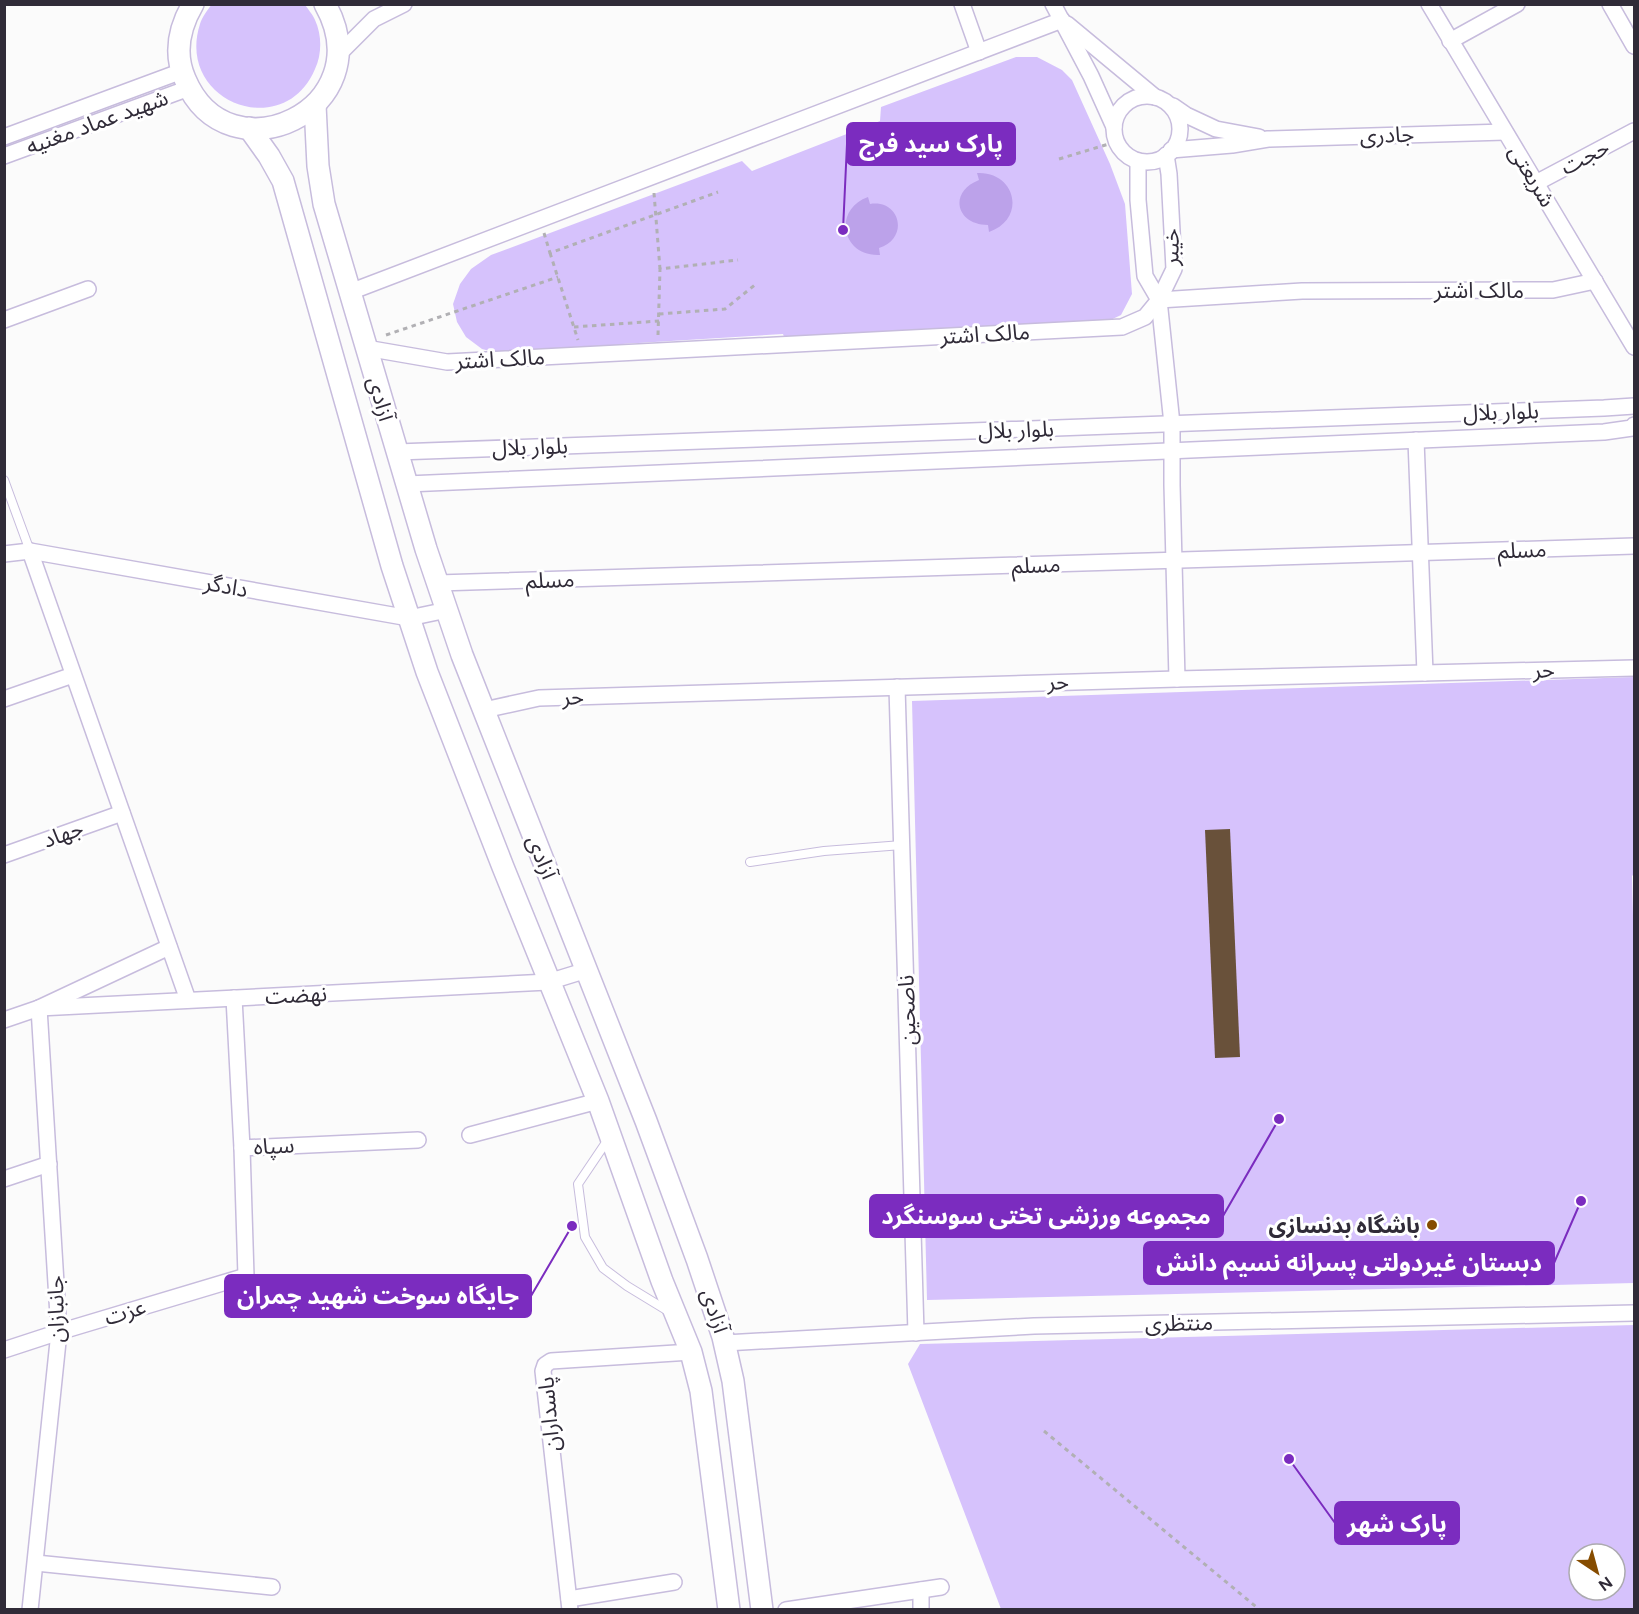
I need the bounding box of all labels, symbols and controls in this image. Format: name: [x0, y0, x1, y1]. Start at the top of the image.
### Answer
street label: شهید عماد مغنیه: [22, 84, 172, 160]
street label: جادری: [1359, 121, 1415, 149]
callout: پارک سید فرج: [847, 123, 1015, 165]
text: پارک سید فرج: [859, 129, 1003, 161]
street label: حجت: [1556, 133, 1614, 181]
street label: شریعتی: [1503, 140, 1561, 212]
street label: خیبر: [1157, 228, 1185, 267]
street label: مالک اشتر: [1433, 277, 1524, 304]
street label: مالک اشتر: [938, 318, 1031, 350]
street label: مالک اشتر: [453, 343, 546, 375]
street label: آزادی: [362, 374, 401, 426]
street label: بلوار بلال: [1463, 397, 1539, 427]
street label: بلوار بلال: [978, 415, 1054, 445]
street label: بلوار بلال: [492, 432, 568, 462]
street label: مسلم: [1497, 536, 1547, 567]
street label: مسلم: [1011, 551, 1061, 582]
street label: مسلم: [525, 566, 575, 597]
street label: دادگر: [201, 569, 250, 603]
street label: حر: [1532, 656, 1555, 684]
street label: حر: [1046, 668, 1069, 696]
street label: حر: [561, 683, 584, 711]
street label: جهاد: [39, 814, 87, 854]
street label: آزادی: [521, 831, 564, 884]
street label: ناصحین: [892, 974, 922, 1046]
street label: نهضت: [264, 980, 328, 1010]
street label: سپاه: [253, 1131, 295, 1162]
callout: مجموعه ورزشی تختی سوسنگرد: [870, 1195, 1223, 1237]
text: مجموعه ورزشی تختی سوسنگرد: [881, 1201, 1211, 1230]
place label: باشگاه بدنسازی: [1268, 1212, 1420, 1239]
marker: باشگاه بدنسازی: [1425, 1218, 1439, 1232]
callout: دبستان غیردولتی پسرانه نسیم دانش: [1144, 1242, 1554, 1284]
text: دبستان غیردولتی پسرانه نسیم دانش: [1156, 1248, 1542, 1280]
street label: جانبازان: [42, 1275, 70, 1343]
callout: جایگاه سوخت شهید چمران: [225, 1275, 531, 1317]
text: جایگاه سوخت شهید چمران: [237, 1281, 519, 1312]
street label: آزادی: [695, 1285, 735, 1338]
street label: عزت: [101, 1293, 149, 1331]
street label: منتظری: [1145, 1309, 1213, 1337]
street label: پاسداران: [532, 1375, 567, 1453]
callout: پارک شهر: [1335, 1502, 1459, 1544]
text: پارک شهر: [1346, 1509, 1447, 1540]
north arrow: [1567, 1542, 1627, 1602]
text: N: [1595, 1572, 1616, 1595]

